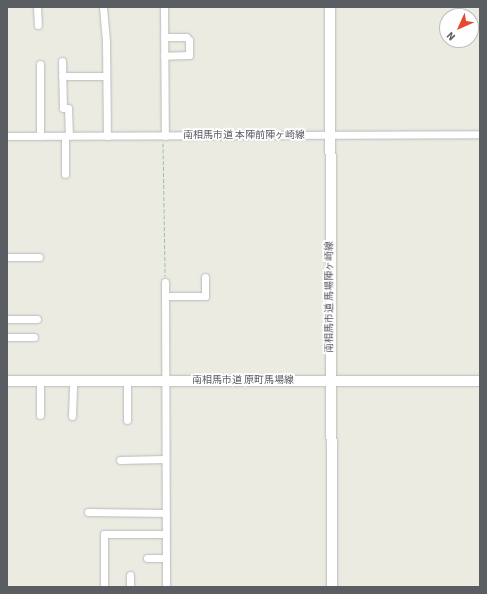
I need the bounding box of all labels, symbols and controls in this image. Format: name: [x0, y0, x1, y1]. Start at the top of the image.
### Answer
north arrow: [439, 8, 479, 48]
text: N: [443, 28, 459, 44]
street label: 南相馬市道 本陣前陣ヶ崎線: [183, 130, 305, 142]
street label: 南相馬市道 馬場陣ヶ崎線: [324, 241, 336, 353]
street label: 南相馬市道 原町馬場線: [192, 375, 294, 387]

